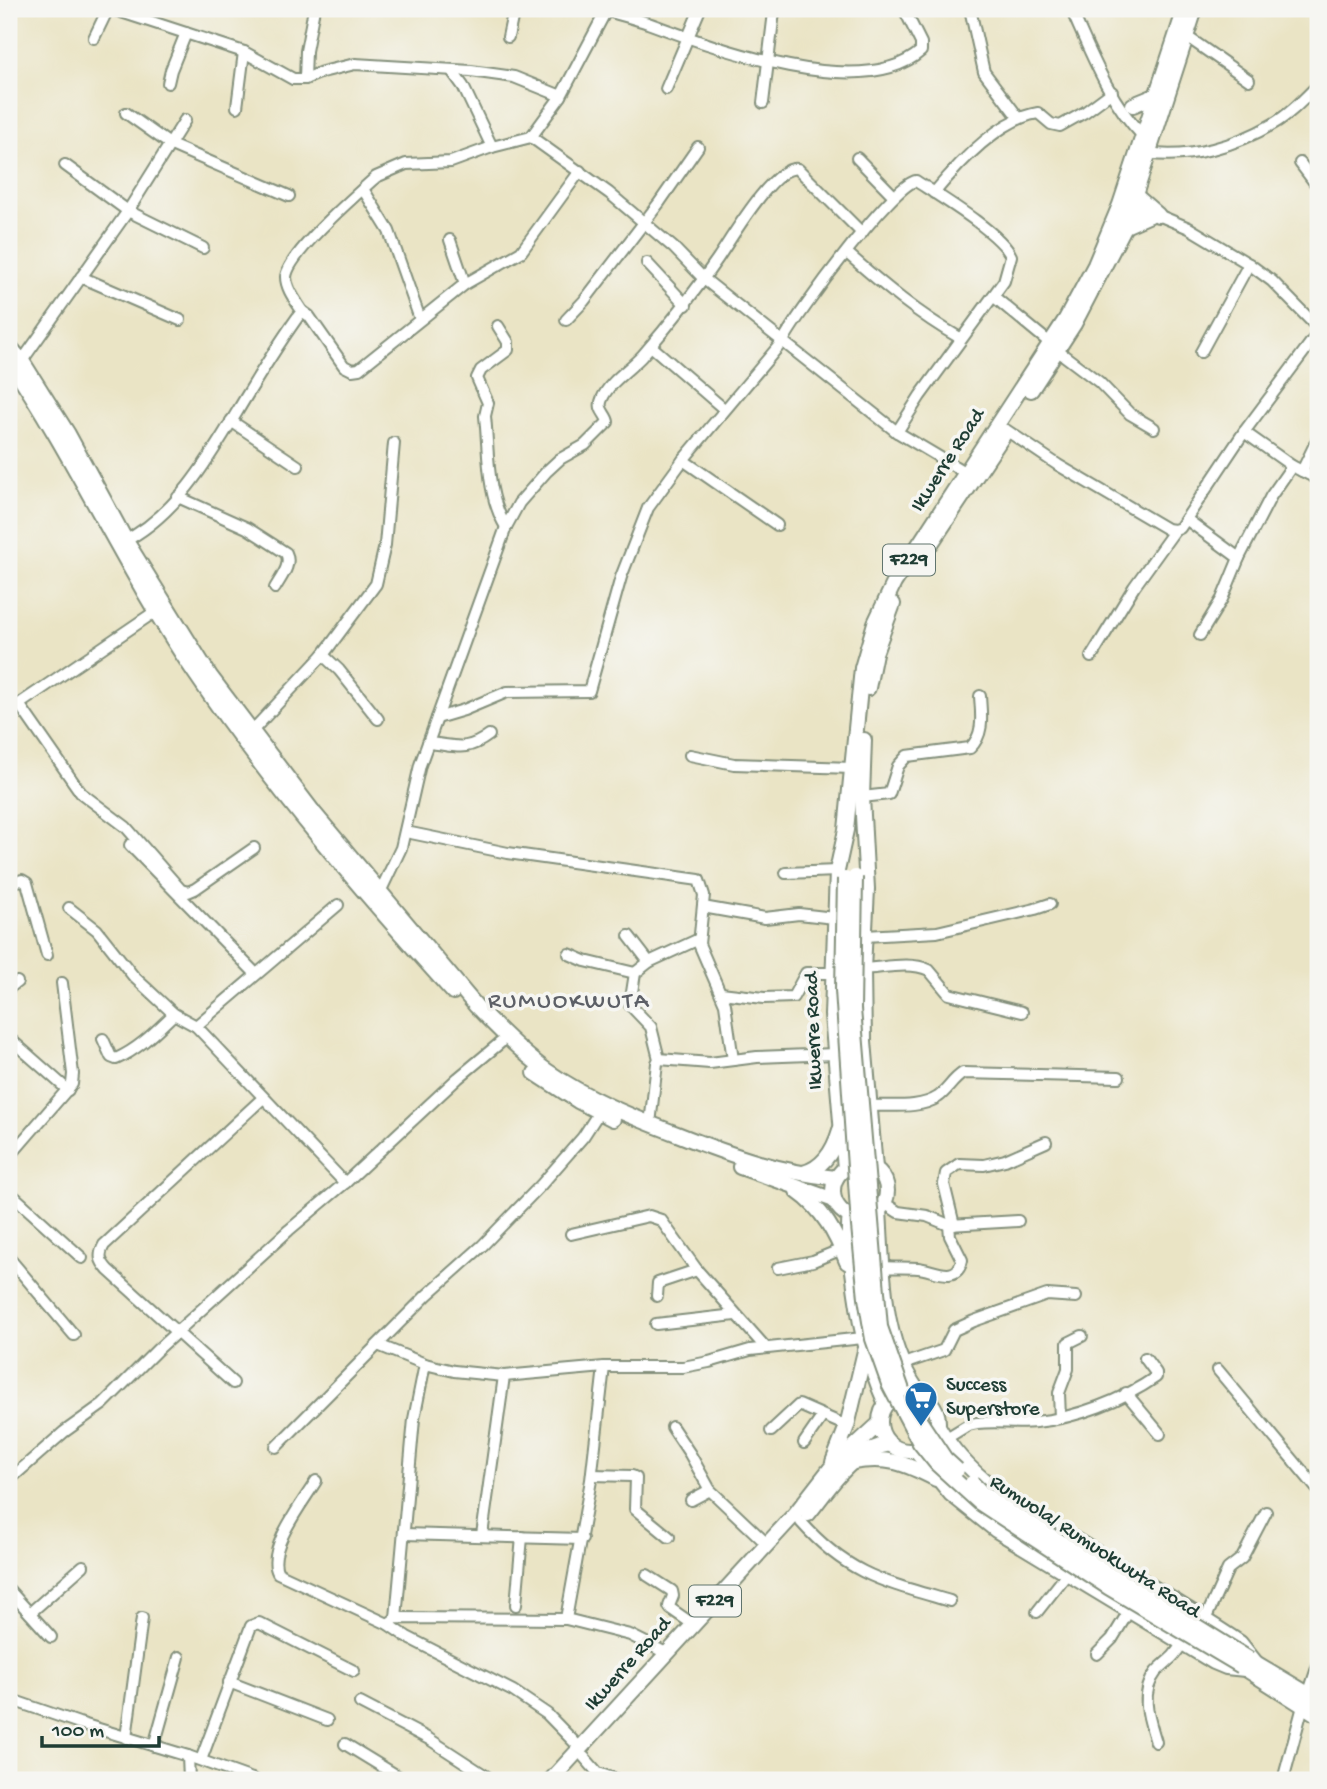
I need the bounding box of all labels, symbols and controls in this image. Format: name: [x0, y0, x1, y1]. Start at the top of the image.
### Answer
street label: Ikwerre Road: [906, 403, 993, 517]
road number: F229: [883, 544, 935, 576]
street label: Ikwerre Road: [800, 970, 830, 1090]
district label: RUMUOKWUTA: [488, 988, 650, 1017]
place label: Success Superstore: [946, 1374, 1041, 1423]
supermarket icon: Success Superstore: [902, 1379, 940, 1428]
street label: Rumuola/ Rumuokwuta Road: [984, 1471, 1205, 1626]
road number: F229: [689, 1586, 741, 1616]
street label: Ikwerre Road: [580, 1612, 679, 1717]
scale bar: [42, 1705, 159, 1749]
text: 100 m: [51, 1720, 104, 1745]

